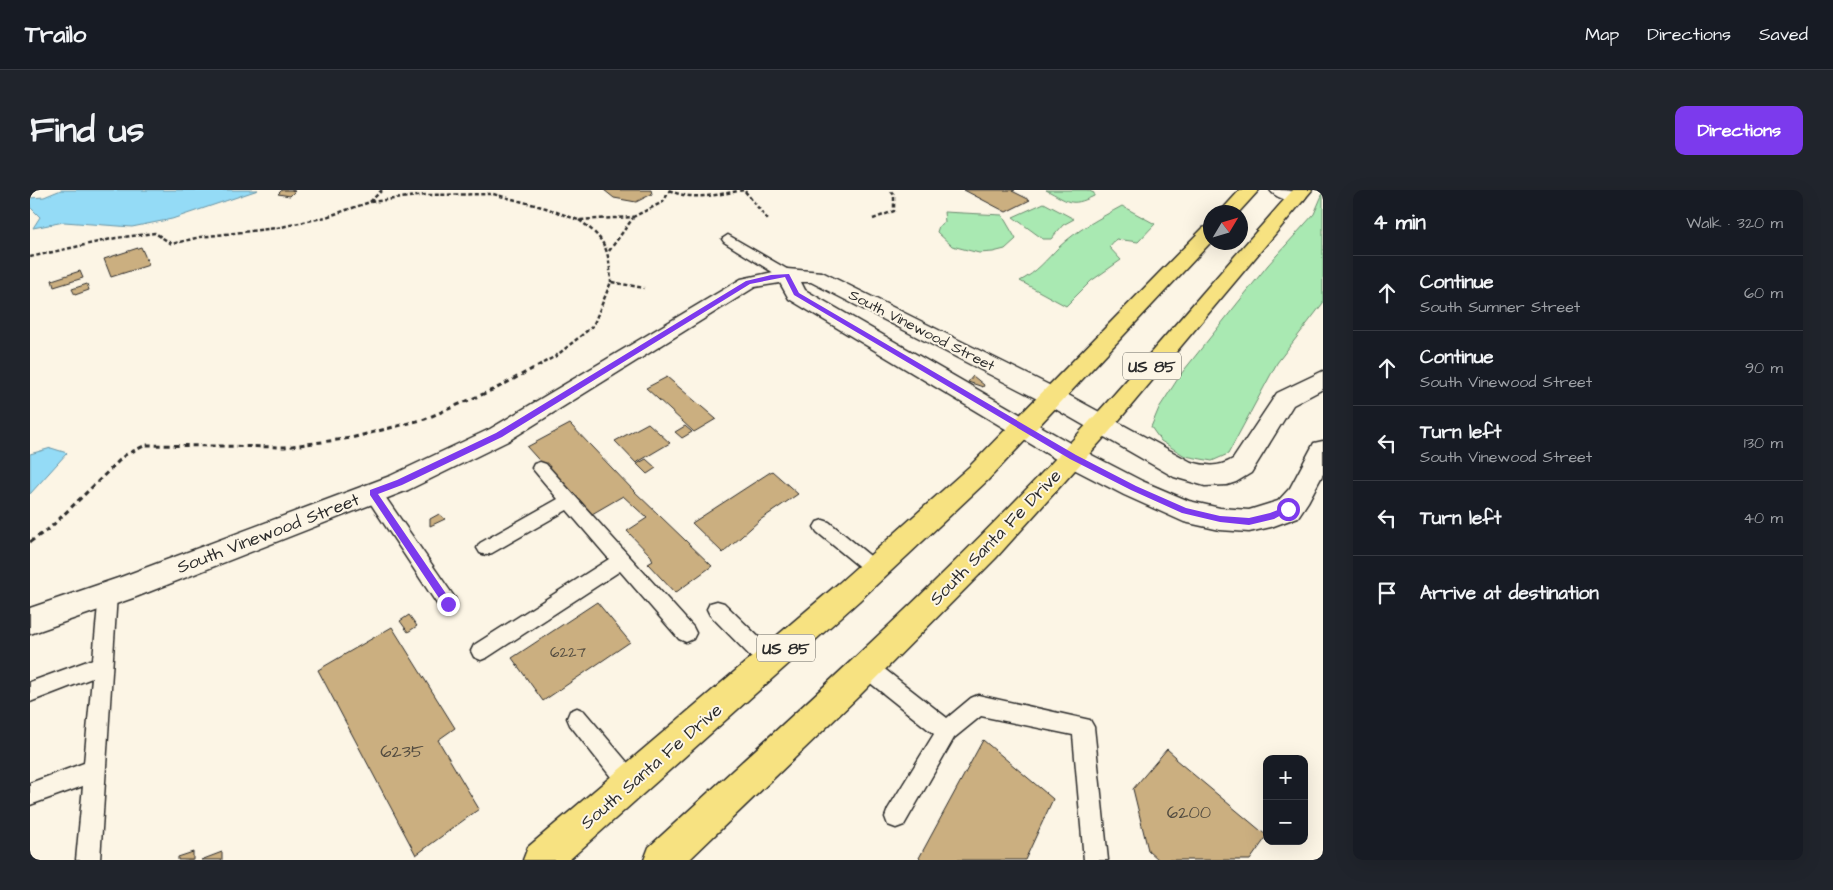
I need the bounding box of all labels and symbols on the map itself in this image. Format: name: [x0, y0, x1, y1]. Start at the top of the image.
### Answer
north arrow: [1203, 205, 1248, 250]
street label: South Vinewood Street: [845, 284, 998, 376]
road number: US 85: [1123, 352, 1181, 380]
street label: South Santa Fe Drive: [924, 464, 1067, 611]
street label: South Vinewood Street: [173, 487, 364, 580]
route start: [1277, 498, 1300, 521]
route end: [437, 593, 460, 616]
road number: US 85: [757, 634, 815, 662]
house number: 6227: [550, 642, 586, 663]
street label: South Santa Fe Drive: [575, 698, 728, 835]
house number: 6235: [380, 739, 424, 764]
house number: 6200: [1167, 800, 1211, 825]

